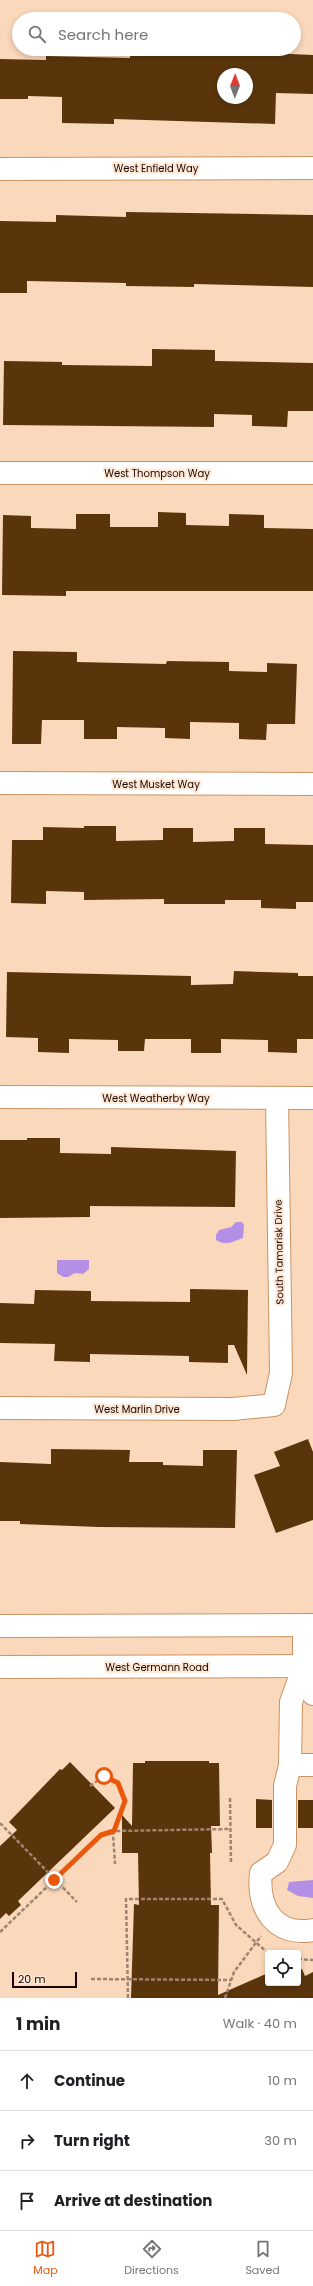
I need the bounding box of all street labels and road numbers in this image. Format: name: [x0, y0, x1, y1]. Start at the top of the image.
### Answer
street label: West Enfield Way: [113, 161, 199, 176]
street label: West Thompson Way: [104, 466, 210, 481]
street label: West Musket Way: [112, 777, 200, 792]
street label: West Weatherby Way: [102, 1091, 210, 1106]
street label: South Tamarisk Drive: [271, 1199, 287, 1305]
street label: West Marlin Drive: [94, 1402, 180, 1417]
street label: West Germann Road: [105, 1660, 209, 1675]

